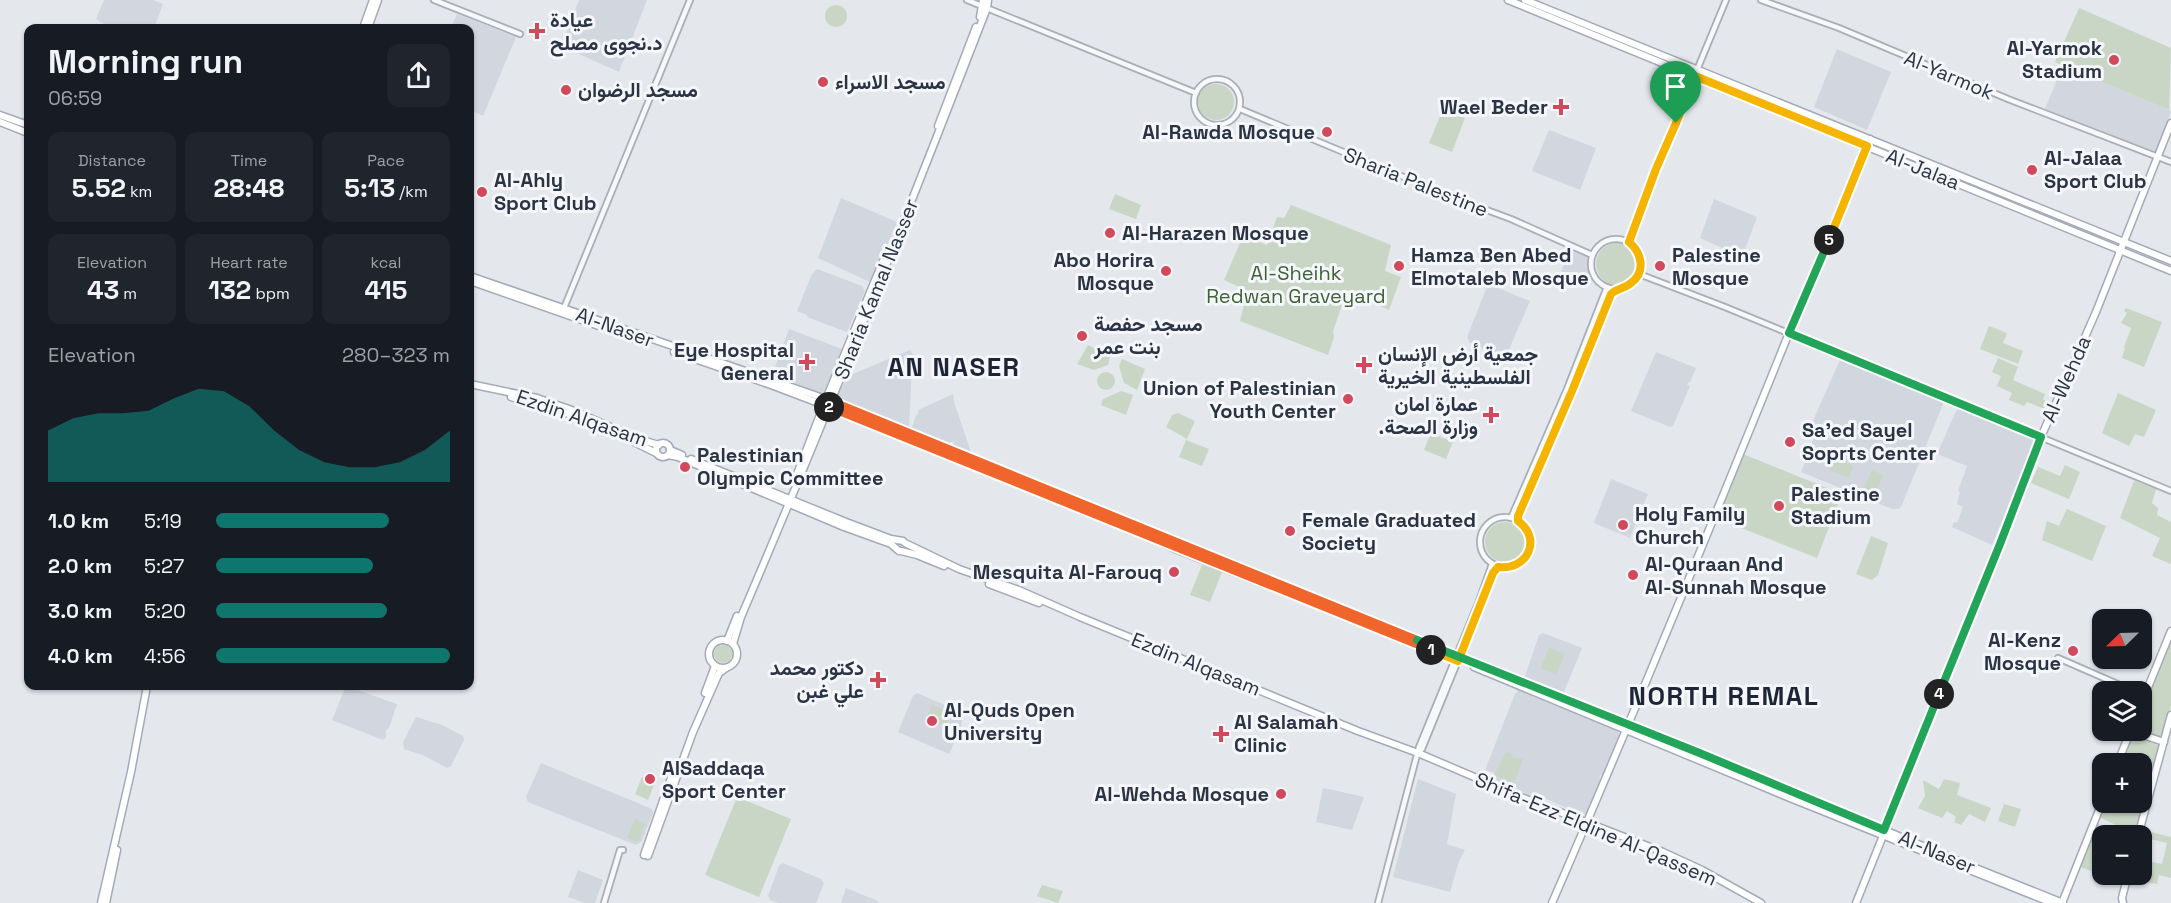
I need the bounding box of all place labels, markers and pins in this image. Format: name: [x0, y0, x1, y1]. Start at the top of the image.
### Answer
place label: عيادة د.نجوى مصلح: [550, 7, 662, 57]
marker: عيادة د.نجوى مصلح: [528, 22, 546, 40]
place label: Al-Yarmok Stadium: [2006, 35, 2102, 84]
marker: Al-Yarmok Stadium: [2107, 53, 2121, 67]
pin: [1650, 61, 1701, 123]
place label: مسجد الاسراء: [835, 69, 946, 95]
marker: مسجد الاسراء: [816, 75, 830, 89]
place label: مسجد الرضوان: [578, 77, 698, 103]
marker: مسجد الرضوان: [559, 83, 573, 97]
place label: Wael Beder: [1440, 94, 1548, 120]
marker: Wael Beder: [1552, 98, 1570, 116]
place label: Al-Rawda Mosque: [1142, 119, 1315, 145]
marker: Al-Rawda Mosque: [1320, 125, 1334, 139]
place label: Al-Jalaa Sport Club: [2044, 145, 2147, 194]
marker: Al-Jalaa Sport Club: [2025, 163, 2039, 177]
place label: Al-Ahly Sport Club: [494, 167, 597, 216]
marker: Al-Ahly Sport Club: [475, 185, 489, 199]
place label: Al-Harazen Mosque: [1122, 220, 1309, 246]
pin: 5: [1814, 225, 1844, 255]
marker: Al-Harazen Mosque: [1103, 226, 1117, 240]
place label: Hamza Ben Abed Elmotaleb Mosque: [1411, 242, 1589, 291]
place label: Palestine Mosque: [1672, 242, 1761, 291]
place label: Abo Horira Mosque: [1053, 247, 1154, 296]
marker: Hamza Ben Abed Elmotaleb Mosque: [1392, 259, 1406, 273]
marker: Palestine Mosque: [1653, 259, 1667, 273]
marker: Abo Horira Mosque: [1159, 264, 1173, 278]
place label: مسجد حفصة بنت عمر: [1093, 311, 1203, 360]
marker: مسجد حفصة بنت عمر: [1075, 329, 1089, 343]
place label: Eye Hospital General: [674, 337, 794, 386]
place label: جمعية أرض الإنسان الفلسطينية الخيرية: [1378, 341, 1538, 390]
marker: Eye Hospital General: [798, 353, 816, 371]
marker: جمعية أرض الإنسان الفلسطينية الخيرية: [1355, 356, 1373, 374]
place label: Union of Palestinian Youth Center: [1143, 375, 1336, 424]
place label: عمارة امان .وزارة الصحة: [1379, 391, 1478, 440]
pin: 2: [814, 392, 844, 422]
marker: Union of Palestinian Youth Center: [1341, 392, 1355, 406]
marker: عمارة امان .وزارة الصحة: [1482, 406, 1500, 424]
place label: Sa'ed Sayel Soprts Center: [1802, 417, 1936, 466]
marker: Sa'ed Sayel Soprts Center: [1783, 435, 1797, 449]
place label: Palestinian Olympic Committee: [697, 442, 883, 491]
marker: Palestinian Olympic Committee: [678, 460, 692, 474]
place label: Palestine Stadium: [1791, 481, 1880, 530]
marker: Palestine Stadium: [1772, 499, 1786, 513]
place label: Holy Family Church: [1635, 501, 1745, 550]
place label: Female Graduated Society: [1302, 507, 1476, 556]
marker: Holy Family Church: [1616, 518, 1630, 532]
marker: Female Graduated Society: [1283, 524, 1297, 538]
place label: Al-Quraan And Al-Sunnah Mosque: [1645, 551, 1827, 600]
place label: Mesquita Al-Farouq: [973, 559, 1162, 585]
marker: Mesquita Al-Farouq: [1167, 565, 1181, 579]
marker: Al-Quraan And Al-Sunnah Mosque: [1626, 568, 1640, 582]
place label: Al-Kenz Mosque: [1984, 627, 2061, 676]
pin: 1: [1416, 635, 1446, 665]
marker: Al-Kenz Mosque: [2066, 644, 2080, 658]
place label: دكتور محمد علي غبن: [770, 655, 864, 708]
marker: دكتور محمد علي غبن: [869, 671, 887, 689]
pin: 4: [1924, 679, 1954, 709]
place label: Al-Quds Open University: [944, 697, 1075, 746]
place label: Al Salamah Clinic: [1234, 709, 1339, 758]
marker: Al-Quds Open University: [925, 714, 939, 728]
marker: Al Salamah Clinic: [1212, 725, 1230, 743]
place label: AlSaddaqa Sport Center: [662, 755, 786, 804]
marker: AlSaddaqa Sport Center: [643, 772, 657, 786]
place label: Al-Wehda Mosque: [1094, 781, 1269, 807]
marker: Al-Wehda Mosque: [1274, 787, 1288, 801]

